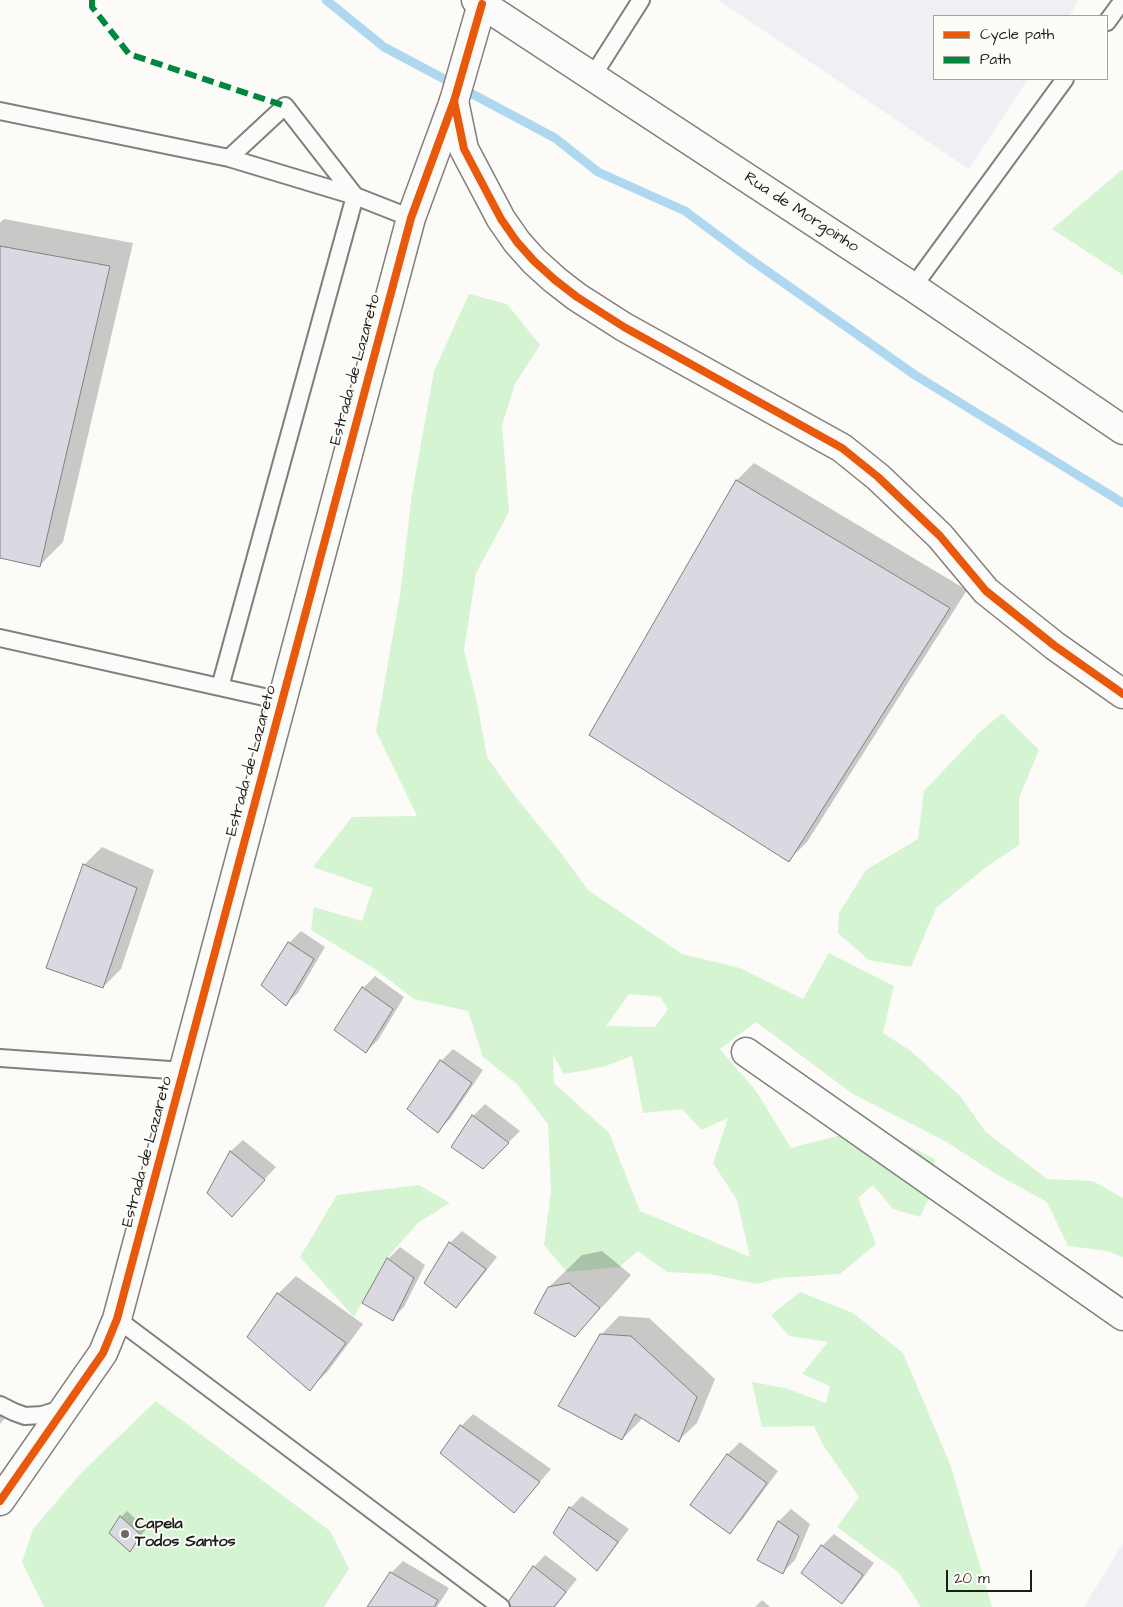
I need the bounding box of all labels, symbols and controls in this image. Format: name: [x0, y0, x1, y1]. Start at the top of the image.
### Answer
legend: [933, 15, 1108, 80]
text: Cycle path: [980, 24, 1054, 45]
text: Path: [980, 49, 1011, 70]
street label: Rua de Morgoinho: [740, 169, 862, 257]
street label: Estrada de Lazareto: [327, 293, 385, 447]
street label: Estrada de Lazareto: [223, 684, 281, 838]
street label: Estrada de Lazareto: [119, 1075, 177, 1229]
place label: Capela Todos Santos: [135, 1515, 236, 1553]
marker: Capela Todos Santos: [119, 1528, 131, 1540]
scale bar: [948, 1560, 1034, 1592]
text: 20 m: [954, 1568, 990, 1589]

